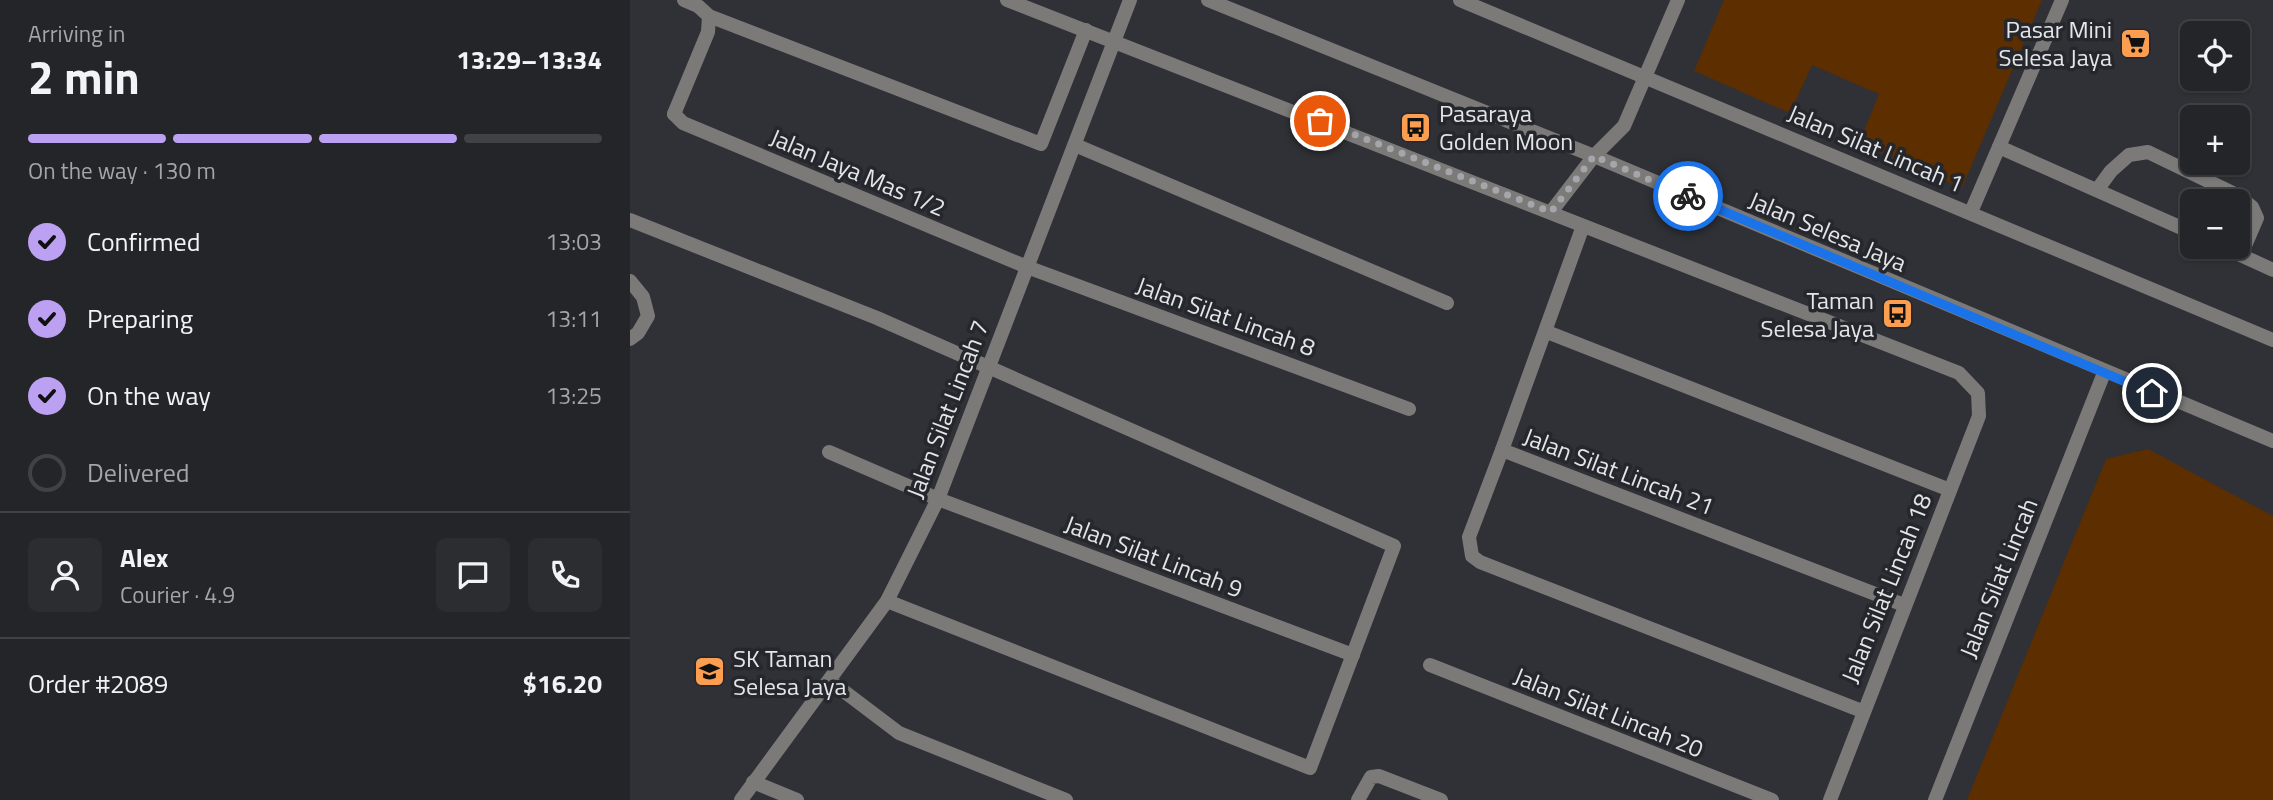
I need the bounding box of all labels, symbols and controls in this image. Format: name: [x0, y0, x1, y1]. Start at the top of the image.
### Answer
place label: Pasar Mini Selesa Jaya: [1999, 11, 2112, 75]
text: Arriving in: [28, 16, 125, 51]
map controls: [2180, 21, 2250, 259]
button: locate: [2180, 21, 2250, 91]
supermarket icon: Pasar Mini Selesa Jaya: [2118, 26, 2152, 60]
text: 13:29–13:34: [456, 40, 602, 79]
text: 2 min: [28, 42, 140, 112]
pin: [1290, 91, 1350, 151]
place label: Pasaraya Golden Moon: [1439, 95, 1573, 159]
street label: Jalan Silat Lincah 1: [1782, 95, 1970, 201]
icon: bag: [1301, 102, 1339, 140]
button: +: [2180, 105, 2250, 175]
bus stop icon: Pasaraya Golden Moon: [1399, 110, 1433, 144]
street label: Jalan Jaya Mas 1/2: [765, 119, 951, 225]
text: On the way · 130 m: [28, 153, 216, 188]
courier: [1653, 161, 1723, 231]
icon: bike: [1669, 177, 1707, 215]
street label: Jalan Selesa Jaya: [1744, 182, 1912, 280]
button: −: [2180, 189, 2250, 259]
text: Confirmed: [87, 222, 201, 261]
icon: check: [28, 223, 66, 261]
text: 13:03: [545, 224, 602, 259]
street label: Jalan Silat Lincah 8: [1132, 267, 1320, 365]
place label: Taman Selesa Jaya: [1761, 282, 1874, 346]
bus stop icon: Taman Selesa Jaya: [1880, 297, 1914, 331]
text: Preparing: [87, 299, 193, 338]
icon: check: [28, 300, 66, 338]
text: 13:11: [545, 301, 602, 336]
street label: Jalan Silat Lincah 7: [897, 315, 997, 503]
pin: [2122, 363, 2182, 423]
icon: home: [2133, 374, 2171, 412]
text: On the way: [87, 376, 211, 415]
icon: check: [28, 377, 66, 415]
text: 13:25: [545, 378, 602, 413]
street label: Jalan Silat Lincah 21: [1519, 418, 1719, 524]
text: Delivered: [87, 453, 190, 492]
street label: Jalan Silat Lincah 18: [1832, 488, 1940, 688]
street label: Jalan Silat Lincah: [1950, 493, 2046, 663]
street label: Jalan Silat Lincah 9: [1060, 506, 1248, 606]
button: person: [28, 538, 102, 612]
text: Alex: [120, 538, 168, 577]
button: chat: [436, 538, 510, 612]
button: phone: [528, 538, 602, 612]
text: Courier · 4.9: [120, 577, 235, 612]
place label: SK Taman Selesa Jaya: [733, 640, 847, 704]
school or university icon: SK Taman Selesa Jaya: [693, 655, 727, 689]
street label: Jalan Silat Lincah 20: [1509, 658, 1709, 766]
text: Order #2089: [28, 664, 168, 703]
text: $16.20: [523, 664, 602, 703]

